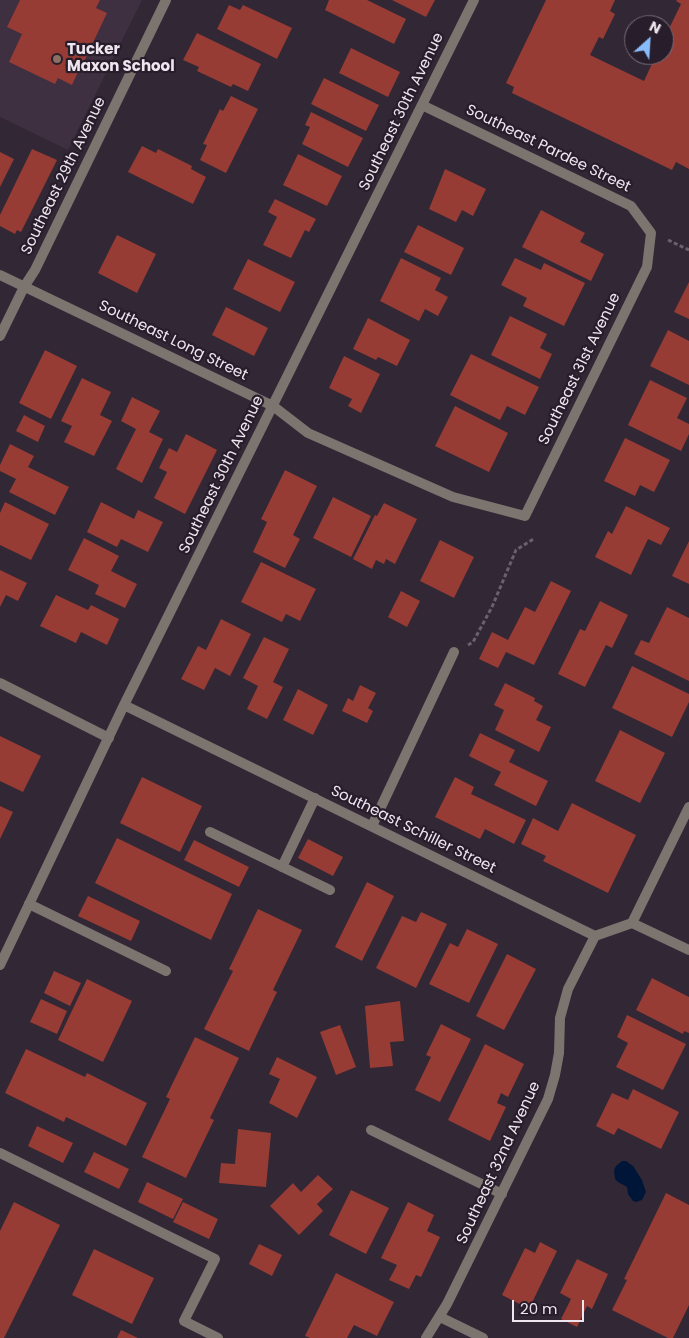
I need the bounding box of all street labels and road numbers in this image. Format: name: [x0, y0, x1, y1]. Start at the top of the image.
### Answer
street label: Southeast 30th Avenue: [356, 30, 448, 194]
street label: Southeast 29th Avenue: [18, 94, 110, 258]
street label: Southeast Pardee Street: [463, 101, 633, 197]
street label: Southeast 31st Avenue: [535, 290, 625, 448]
street label: Southeast Long Street: [96, 297, 250, 385]
street label: Southeast 30th Avenue: [176, 393, 268, 557]
street label: Southeast Schiller Street: [328, 782, 498, 878]
street label: Southeast 32nd Avenue: [453, 1079, 545, 1247]

